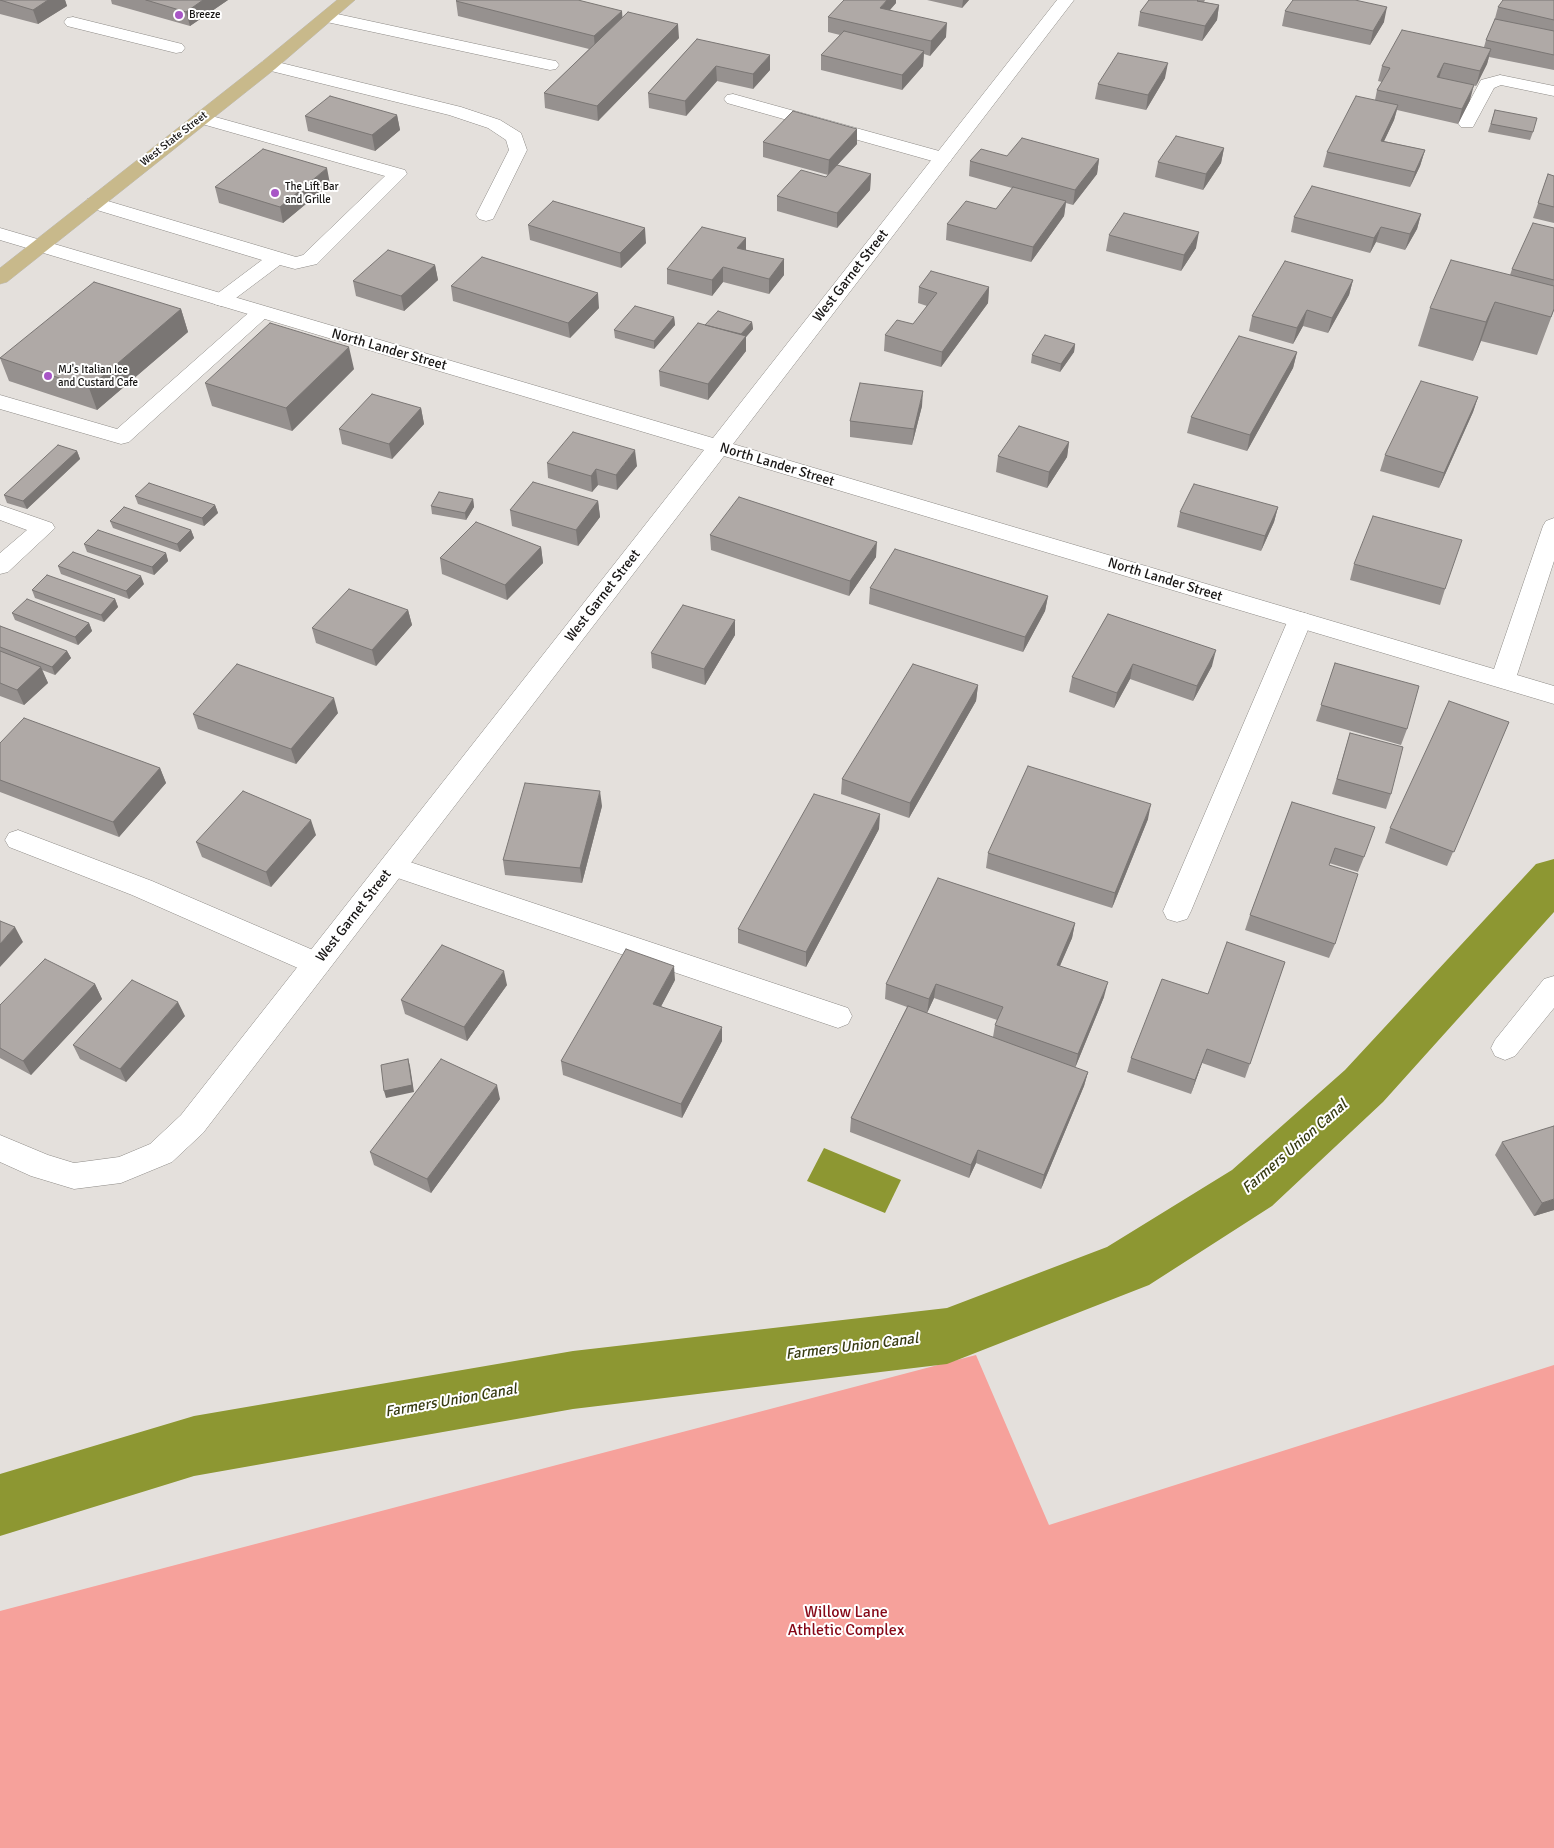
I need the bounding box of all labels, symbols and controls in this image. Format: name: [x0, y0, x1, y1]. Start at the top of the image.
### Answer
place label: Breeze: [189, 8, 221, 22]
marker: Breeze: [173, 9, 185, 21]
street label: West State Street: [138, 109, 210, 169]
place label: The Lift Bar and Grille: [285, 180, 339, 206]
marker: The Lift Bar and Grille: [269, 187, 281, 199]
street label: West Garnet Street: [810, 226, 892, 326]
street label: North Lander Street: [330, 326, 448, 374]
place label: MJ's Italian Ice and Custard Cafe: [58, 363, 138, 389]
marker: MJ's Italian Ice and Custard Cafe: [42, 370, 54, 382]
street label: North Lander Street: [718, 440, 836, 490]
street label: West Garnet Street: [562, 546, 644, 646]
street label: North Lander Street: [1106, 555, 1224, 605]
street label: West Garnet Street: [313, 866, 395, 966]
water label: Farmers Union Canal: [1239, 1096, 1351, 1198]
water label: Farmers Union Canal: [785, 1330, 919, 1364]
water label: Farmers Union Canal: [384, 1381, 518, 1421]
park label: Willow Lane Athletic Complex: [788, 1603, 904, 1641]

